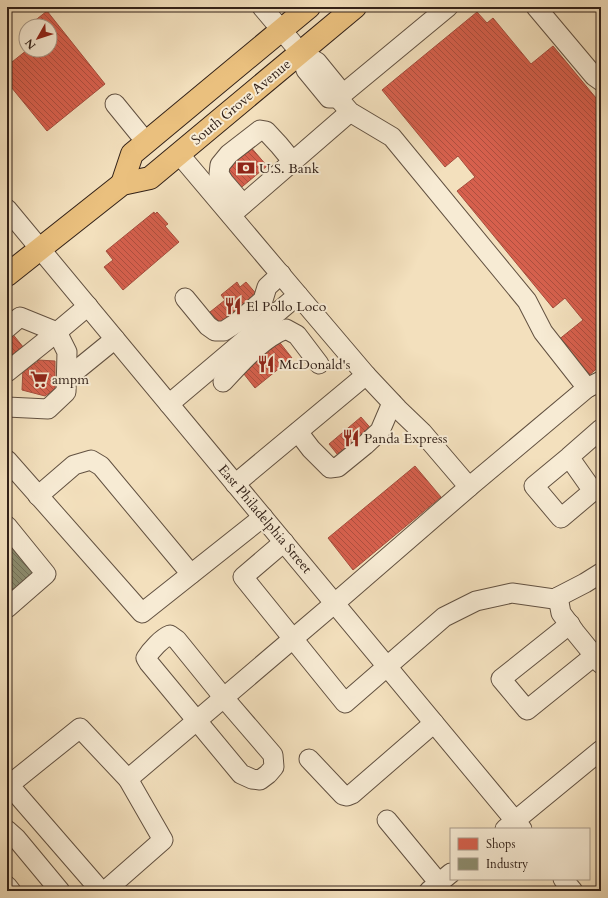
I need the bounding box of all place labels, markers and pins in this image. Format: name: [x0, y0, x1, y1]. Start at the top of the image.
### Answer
bank icon: U.S. Bank: [236, 158, 256, 178]
place label: U.S. Bank: [259, 159, 320, 178]
restaurant icon: El Pollo Loco: [223, 296, 243, 316]
place label: El Pollo Loco: [246, 297, 327, 316]
restaurant icon: McDonald's: [256, 354, 276, 374]
place label: McDonald's: [279, 355, 351, 374]
supermarket icon: ampm: [29, 369, 49, 389]
place label: ampm: [52, 370, 89, 389]
restaurant icon: Panda Express: [341, 428, 361, 448]
place label: Panda Express: [364, 429, 448, 448]

